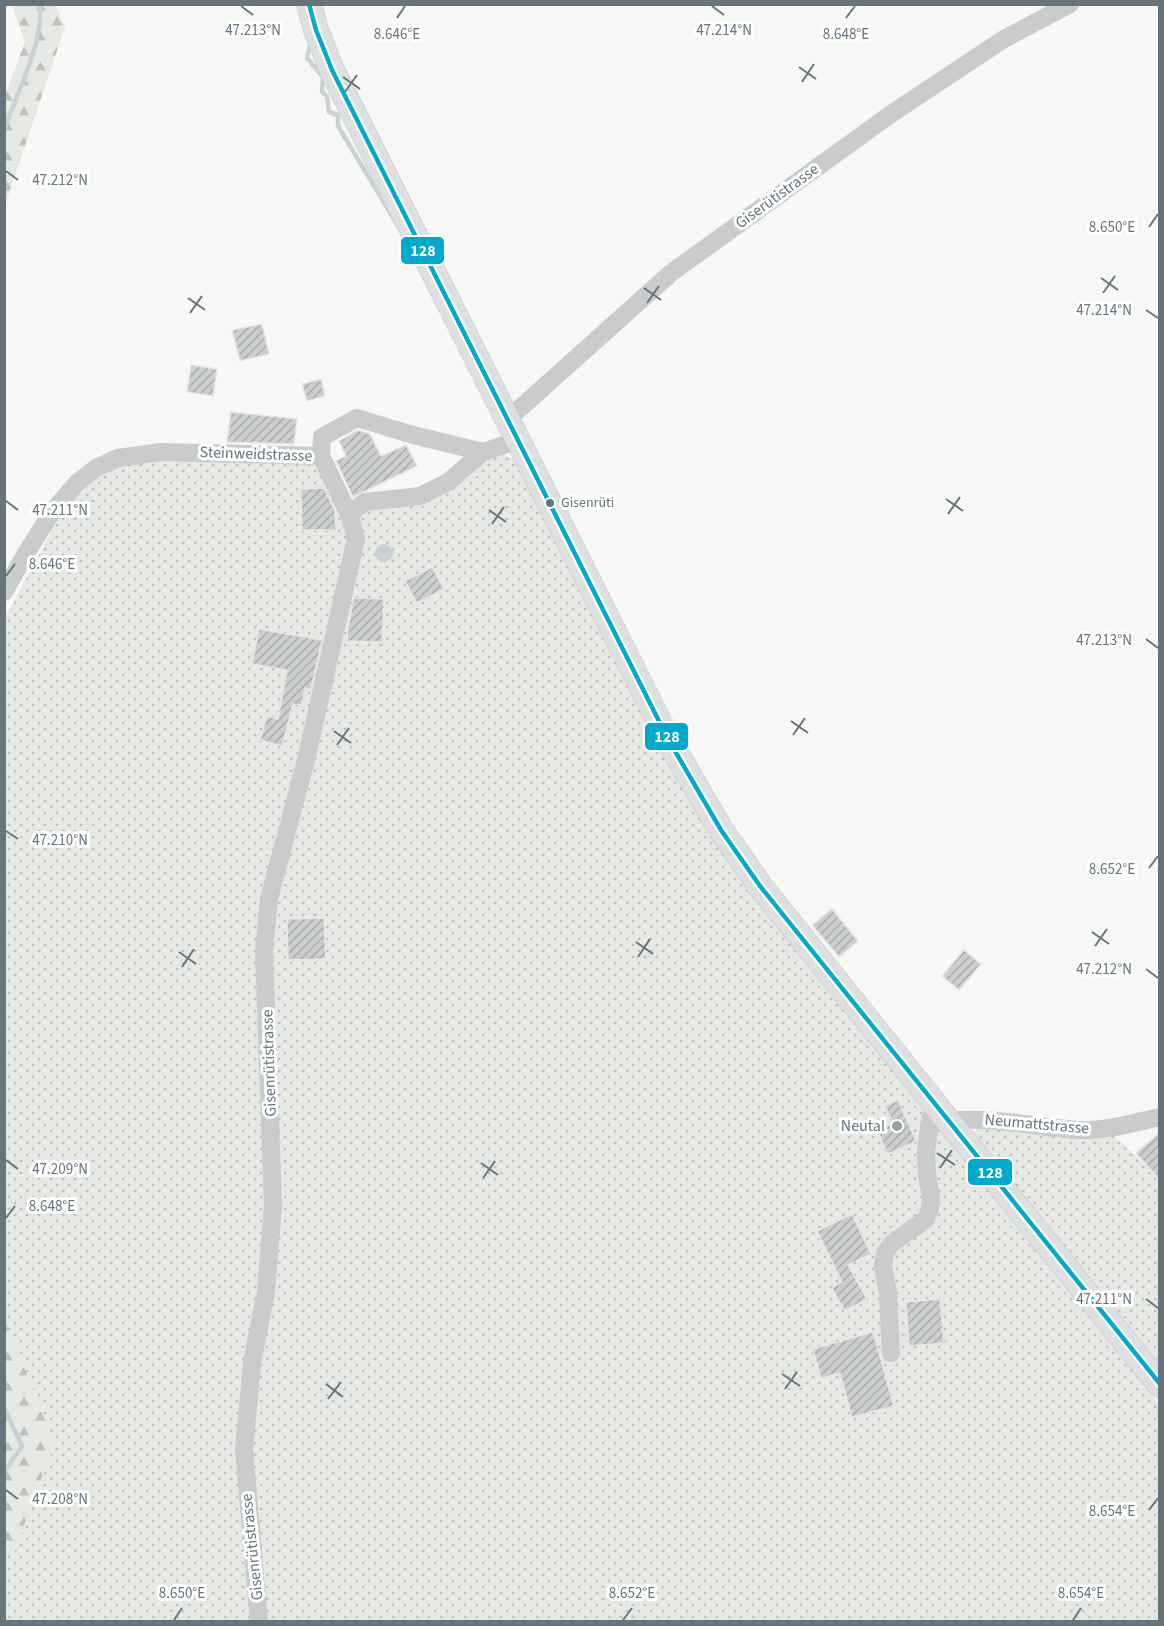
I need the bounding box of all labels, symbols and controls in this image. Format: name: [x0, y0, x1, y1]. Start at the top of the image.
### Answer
text: 47.213°N: [225, 20, 281, 41]
text: 47.214°N: [696, 20, 752, 41]
text: 8.646°E: [374, 24, 420, 45]
text: 8.648°E: [823, 24, 869, 45]
street label: Giserütistrasse: [731, 158, 823, 234]
text: 47.212°N: [32, 170, 88, 191]
text: 8.650°E: [1089, 217, 1135, 238]
line badge: 128: [400, 236, 445, 265]
text: 128: [410, 240, 436, 262]
text: 47.214°N: [1076, 300, 1132, 321]
street label: Steinweidstrasse: [199, 441, 313, 467]
place label: Gisenrüti: [561, 493, 614, 513]
marker: Gisenrüti: [544, 497, 556, 509]
text: 47.211°N: [32, 500, 88, 521]
text: 8.646°E: [29, 554, 75, 575]
text: 47.213°N: [1076, 630, 1132, 651]
line badge: 128: [644, 722, 689, 751]
text: 128: [654, 726, 680, 748]
text: 47.210°N: [32, 830, 88, 851]
text: 8.652°E: [1089, 859, 1135, 880]
text: 47.212°N: [1076, 959, 1132, 980]
street label: Gisenrütistrasse: [256, 1009, 282, 1117]
street label: Neumattstrasse: [984, 1108, 1090, 1140]
place label: Neutal: [841, 1115, 885, 1137]
marker: Neutal: [890, 1119, 904, 1133]
line badge: 128: [967, 1158, 1013, 1186]
text: 47.209°N: [32, 1159, 88, 1180]
text: 128: [977, 1162, 1003, 1184]
text: 8.648°E: [29, 1196, 75, 1217]
text: 47.211°N: [1076, 1289, 1132, 1310]
text: 47.208°N: [32, 1489, 88, 1510]
street label: Gisenrütistrasse: [235, 1493, 269, 1601]
text: 8.654°E: [1089, 1501, 1135, 1522]
text: 8.650°E: [159, 1583, 205, 1604]
text: 8.652°E: [609, 1583, 655, 1604]
text: 8.654°E: [1058, 1583, 1104, 1604]

